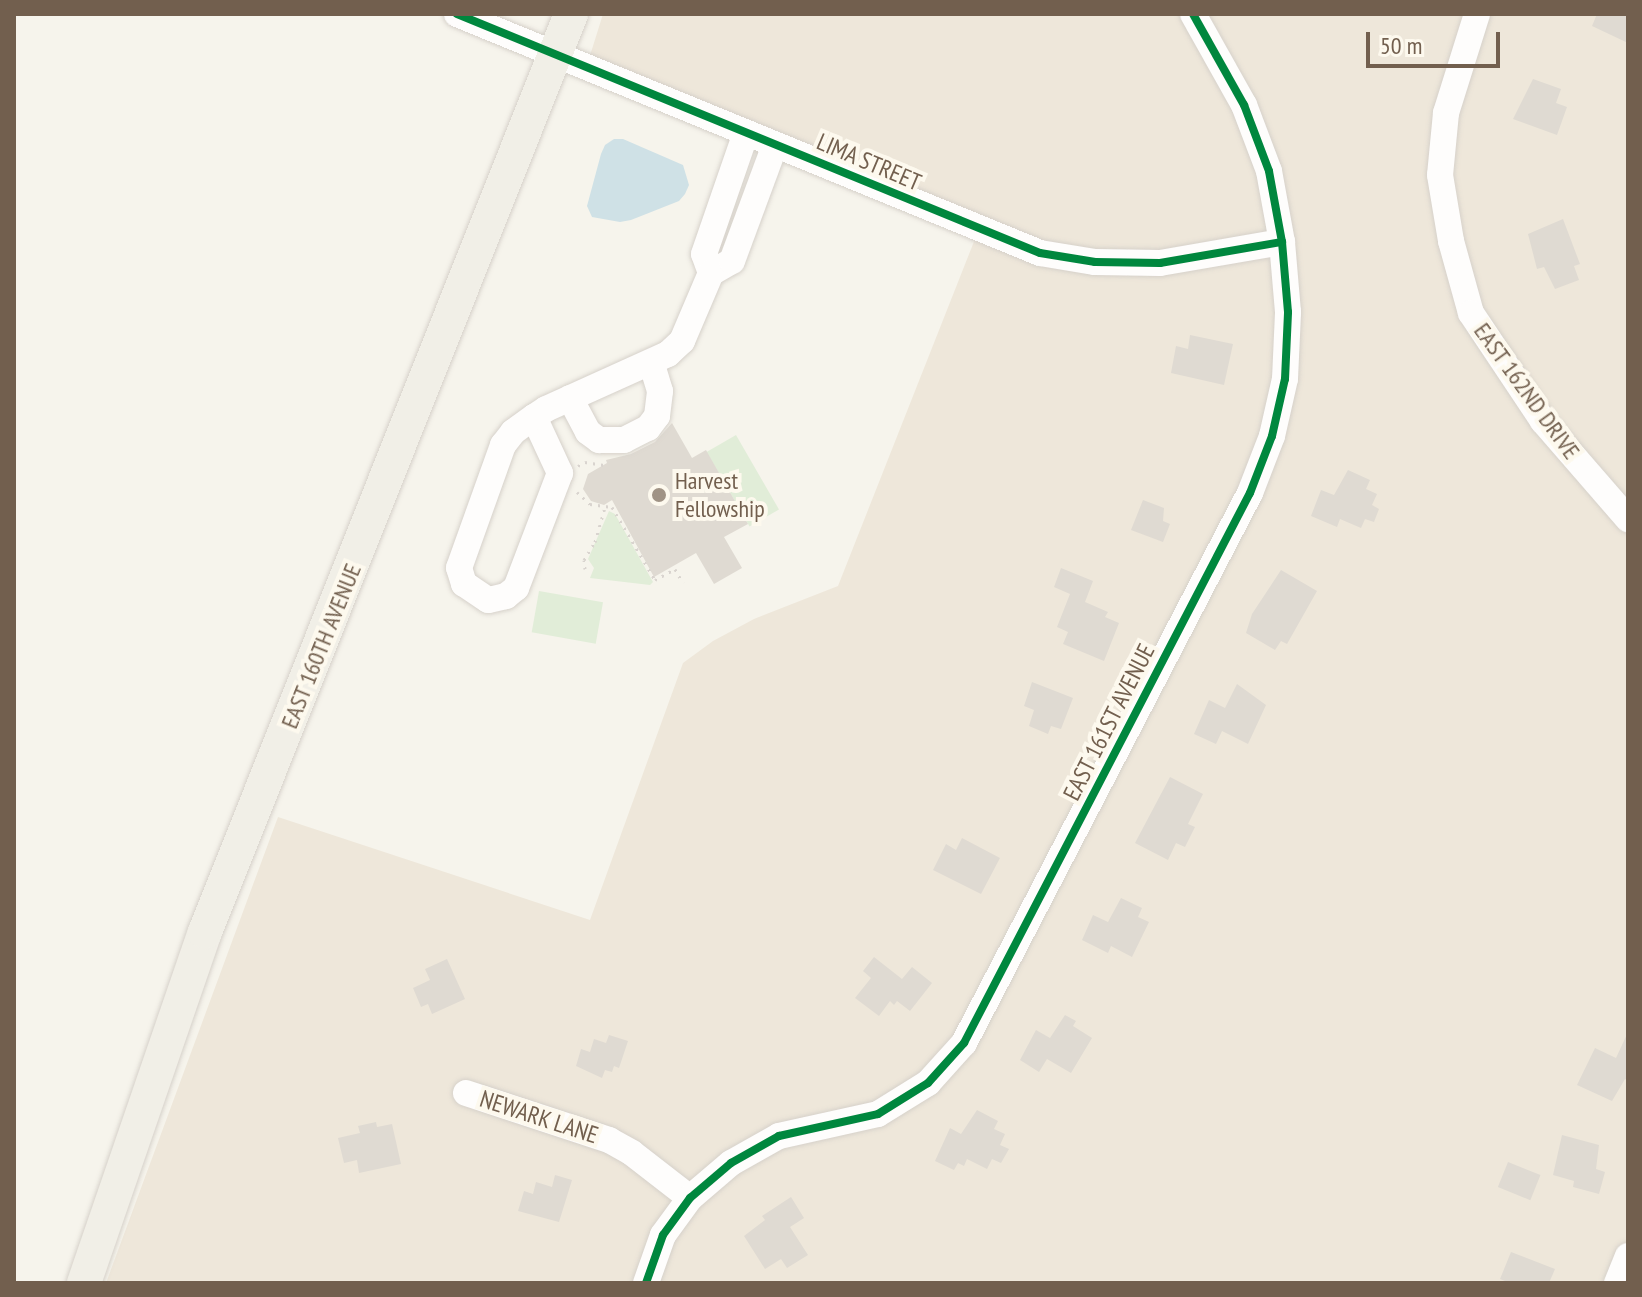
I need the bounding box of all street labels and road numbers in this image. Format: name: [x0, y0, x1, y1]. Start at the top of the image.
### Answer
street label: LIMA STREET: [812, 127, 926, 197]
street label: EAST 162ND DRIVE: [1468, 317, 1586, 465]
street label: EAST 160TH AVENUE: [275, 559, 367, 733]
street label: EAST 161ST AVENUE: [1057, 638, 1161, 806]
street label: NEWARK LANE: [476, 1084, 602, 1150]

